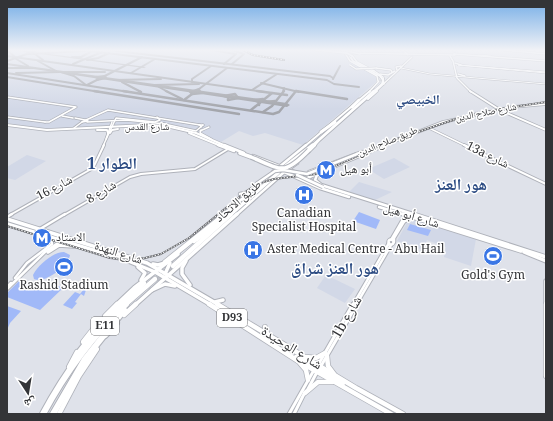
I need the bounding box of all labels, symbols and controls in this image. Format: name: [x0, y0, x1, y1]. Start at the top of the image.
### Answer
district label: الخبيصي: [396, 90, 440, 112]
street label: شارع صلاح الدين: [454, 99, 519, 127]
street label: شارع القدس: [125, 119, 170, 136]
street label: طريق صلاح الدين: [355, 122, 421, 162]
street label: 13a شارع: [462, 137, 512, 175]
district label: الطوار 1: [87, 152, 137, 179]
metro station icon: أبو هيل: [315, 159, 337, 181]
place label: أبو هيل: [340, 160, 372, 181]
street label: شارع 16: [33, 171, 77, 207]
district label: هور العنز: [434, 173, 487, 200]
street label: شارع 8: [83, 176, 121, 210]
street label: طريق الاتحاد: [211, 176, 267, 228]
hospital icon: Canadian Specialist Hospital: [293, 184, 315, 206]
street label: شارع أبو هيل: [380, 199, 442, 235]
place label: Canadian Specialist Hospital: [252, 204, 356, 239]
metro station icon: الاستاد: [31, 227, 53, 249]
place label: الاستاد: [56, 228, 85, 249]
street label: شارع النهدة: [91, 236, 145, 272]
hospital icon: Aster Medical Centre - Abu Hail: [242, 239, 264, 261]
place label: Aster Medical Centre - Abu Hail: [267, 240, 445, 261]
sports icon: Gold's Gym: [482, 245, 504, 267]
sports icon: Rashid Stadium: [53, 256, 75, 278]
district label: هور العنز شراق: [291, 257, 379, 284]
place label: Gold's Gym: [461, 266, 525, 287]
place label: Rashid Stadium: [19, 276, 109, 297]
street label: 1b شارع: [326, 292, 370, 344]
road number: D93: [217, 309, 247, 327]
road number: E11: [91, 317, 119, 335]
street label: شارع الوحيدة: [255, 321, 327, 377]
north arrow: [8, 373, 48, 413]
text: ش: [22, 391, 37, 412]

